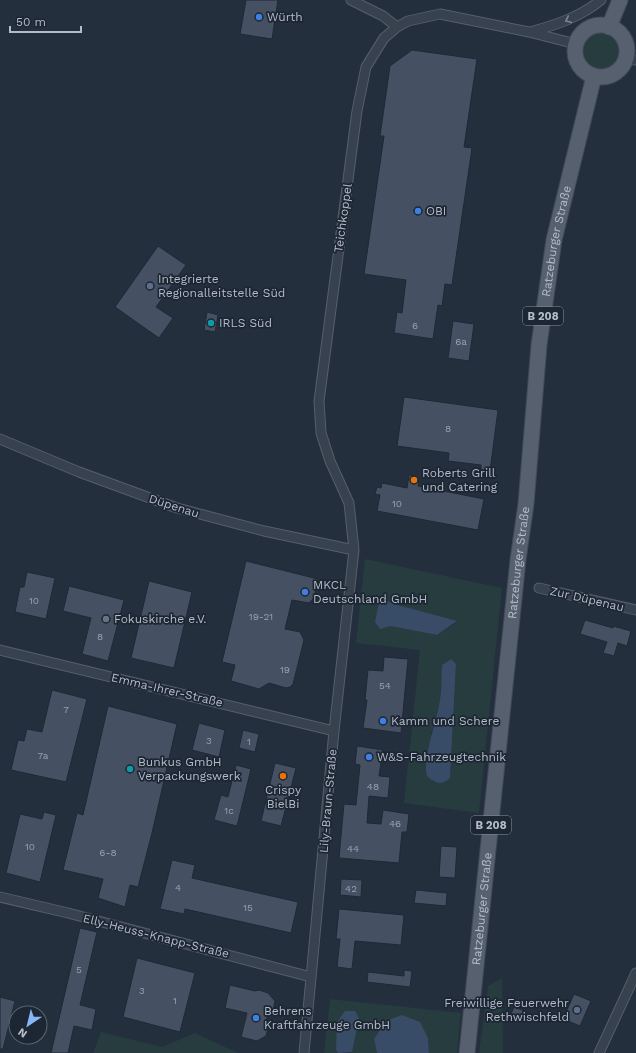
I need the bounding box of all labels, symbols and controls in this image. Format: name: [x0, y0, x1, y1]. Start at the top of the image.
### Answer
scale bar: [10, 8, 81, 34]
place label: Würth: [267, 10, 303, 24]
marker: Würth: [254, 12, 264, 22]
text: 50 m: [16, 15, 46, 29]
one-way arrow: [565, 15, 572, 23]
street label: Teichkoppel: [331, 182, 355, 253]
street label: Ratzeburger Straße: [539, 184, 574, 298]
place label: OBI: [426, 204, 446, 218]
marker: OBI: [413, 206, 423, 216]
place label: Integrierte Regionalleitstelle Süd: [158, 272, 285, 300]
marker: Integrierte Regionalleitstelle Süd: [145, 281, 155, 291]
road number: B 208: [523, 307, 563, 325]
place label: IRLS Süd: [219, 316, 272, 330]
marker: IRLS Süd: [206, 318, 216, 328]
house number: 6: [412, 320, 418, 331]
house number: 6a: [455, 336, 467, 347]
house number: 8: [445, 423, 451, 434]
place label: Roberts Grill und Catering: [422, 466, 498, 494]
marker: Roberts Grill und Catering: [409, 475, 419, 485]
street label: Düpenau: [147, 491, 201, 521]
house number: 10: [392, 498, 402, 509]
street label: Ratzeburger Straße: [505, 506, 533, 620]
place label: MKCL Deutschland GmbH: [313, 578, 427, 606]
street label: Zur Düpenau: [549, 584, 625, 614]
marker: MKCL Deutschland GmbH: [300, 587, 310, 597]
house number: 10: [29, 595, 39, 606]
house number: 19-21: [249, 611, 273, 622]
place label: Fokuskirche e.V.: [114, 612, 207, 626]
marker: Fokuskirche e.V.: [101, 614, 111, 624]
house number: 8: [97, 631, 103, 642]
house number: 19: [280, 664, 290, 675]
street label: Emma-Ihrer-Straße: [110, 670, 224, 710]
house number: 54: [379, 680, 391, 691]
house number: 7: [63, 704, 69, 715]
place label: Kamm und Schere: [391, 714, 499, 728]
marker: Kamm und Schere: [378, 716, 388, 726]
house number: 3: [206, 735, 212, 746]
house number: 1: [247, 736, 251, 747]
street label: Lily-Braun-Straße: [316, 748, 340, 854]
house number: 7a: [38, 750, 49, 761]
place label: W&S-Fahrzeugtechnik: [377, 750, 506, 764]
marker: W&S-Fahrzeugtechnik: [364, 752, 374, 762]
place label: Bunkus GmbH Verpackungswerk: [138, 755, 241, 783]
marker: Bunkus GmbH Verpackungswerk: [125, 764, 135, 774]
marker: Crispy BielBi: [278, 771, 288, 781]
house number: 48: [367, 781, 379, 792]
place label: Crispy BielBi: [265, 783, 302, 811]
house number: 1c: [224, 805, 234, 816]
road number: B 208: [471, 816, 511, 834]
house number: 46: [389, 818, 401, 829]
house number: 10: [25, 841, 35, 852]
house number: 44: [347, 843, 359, 854]
house number: 6-8: [99, 847, 117, 858]
street label: Ratzeburger Straße: [469, 852, 495, 966]
house number: 4: [175, 882, 181, 893]
house number: 42: [345, 883, 357, 894]
house number: 15: [243, 902, 253, 913]
street label: Elly-Heuss-Knapp-Straße: [81, 911, 231, 961]
house number: 5: [76, 964, 82, 975]
house number: 3: [139, 985, 145, 996]
house number: 1: [173, 995, 177, 1006]
place label: Freiwillige Feuerwehr Rethwischfeld: [444, 996, 569, 1024]
place label: Behrens Kraftfahrzeuge GmbH: [264, 1004, 390, 1032]
north arrow: [8, 1005, 48, 1045]
marker: Freiwillige Feuerwehr Rethwischfeld: [572, 1005, 582, 1015]
marker: Behrens Kraftfahrzeuge GmbH: [251, 1013, 261, 1023]
text: N: [15, 1025, 30, 1040]

